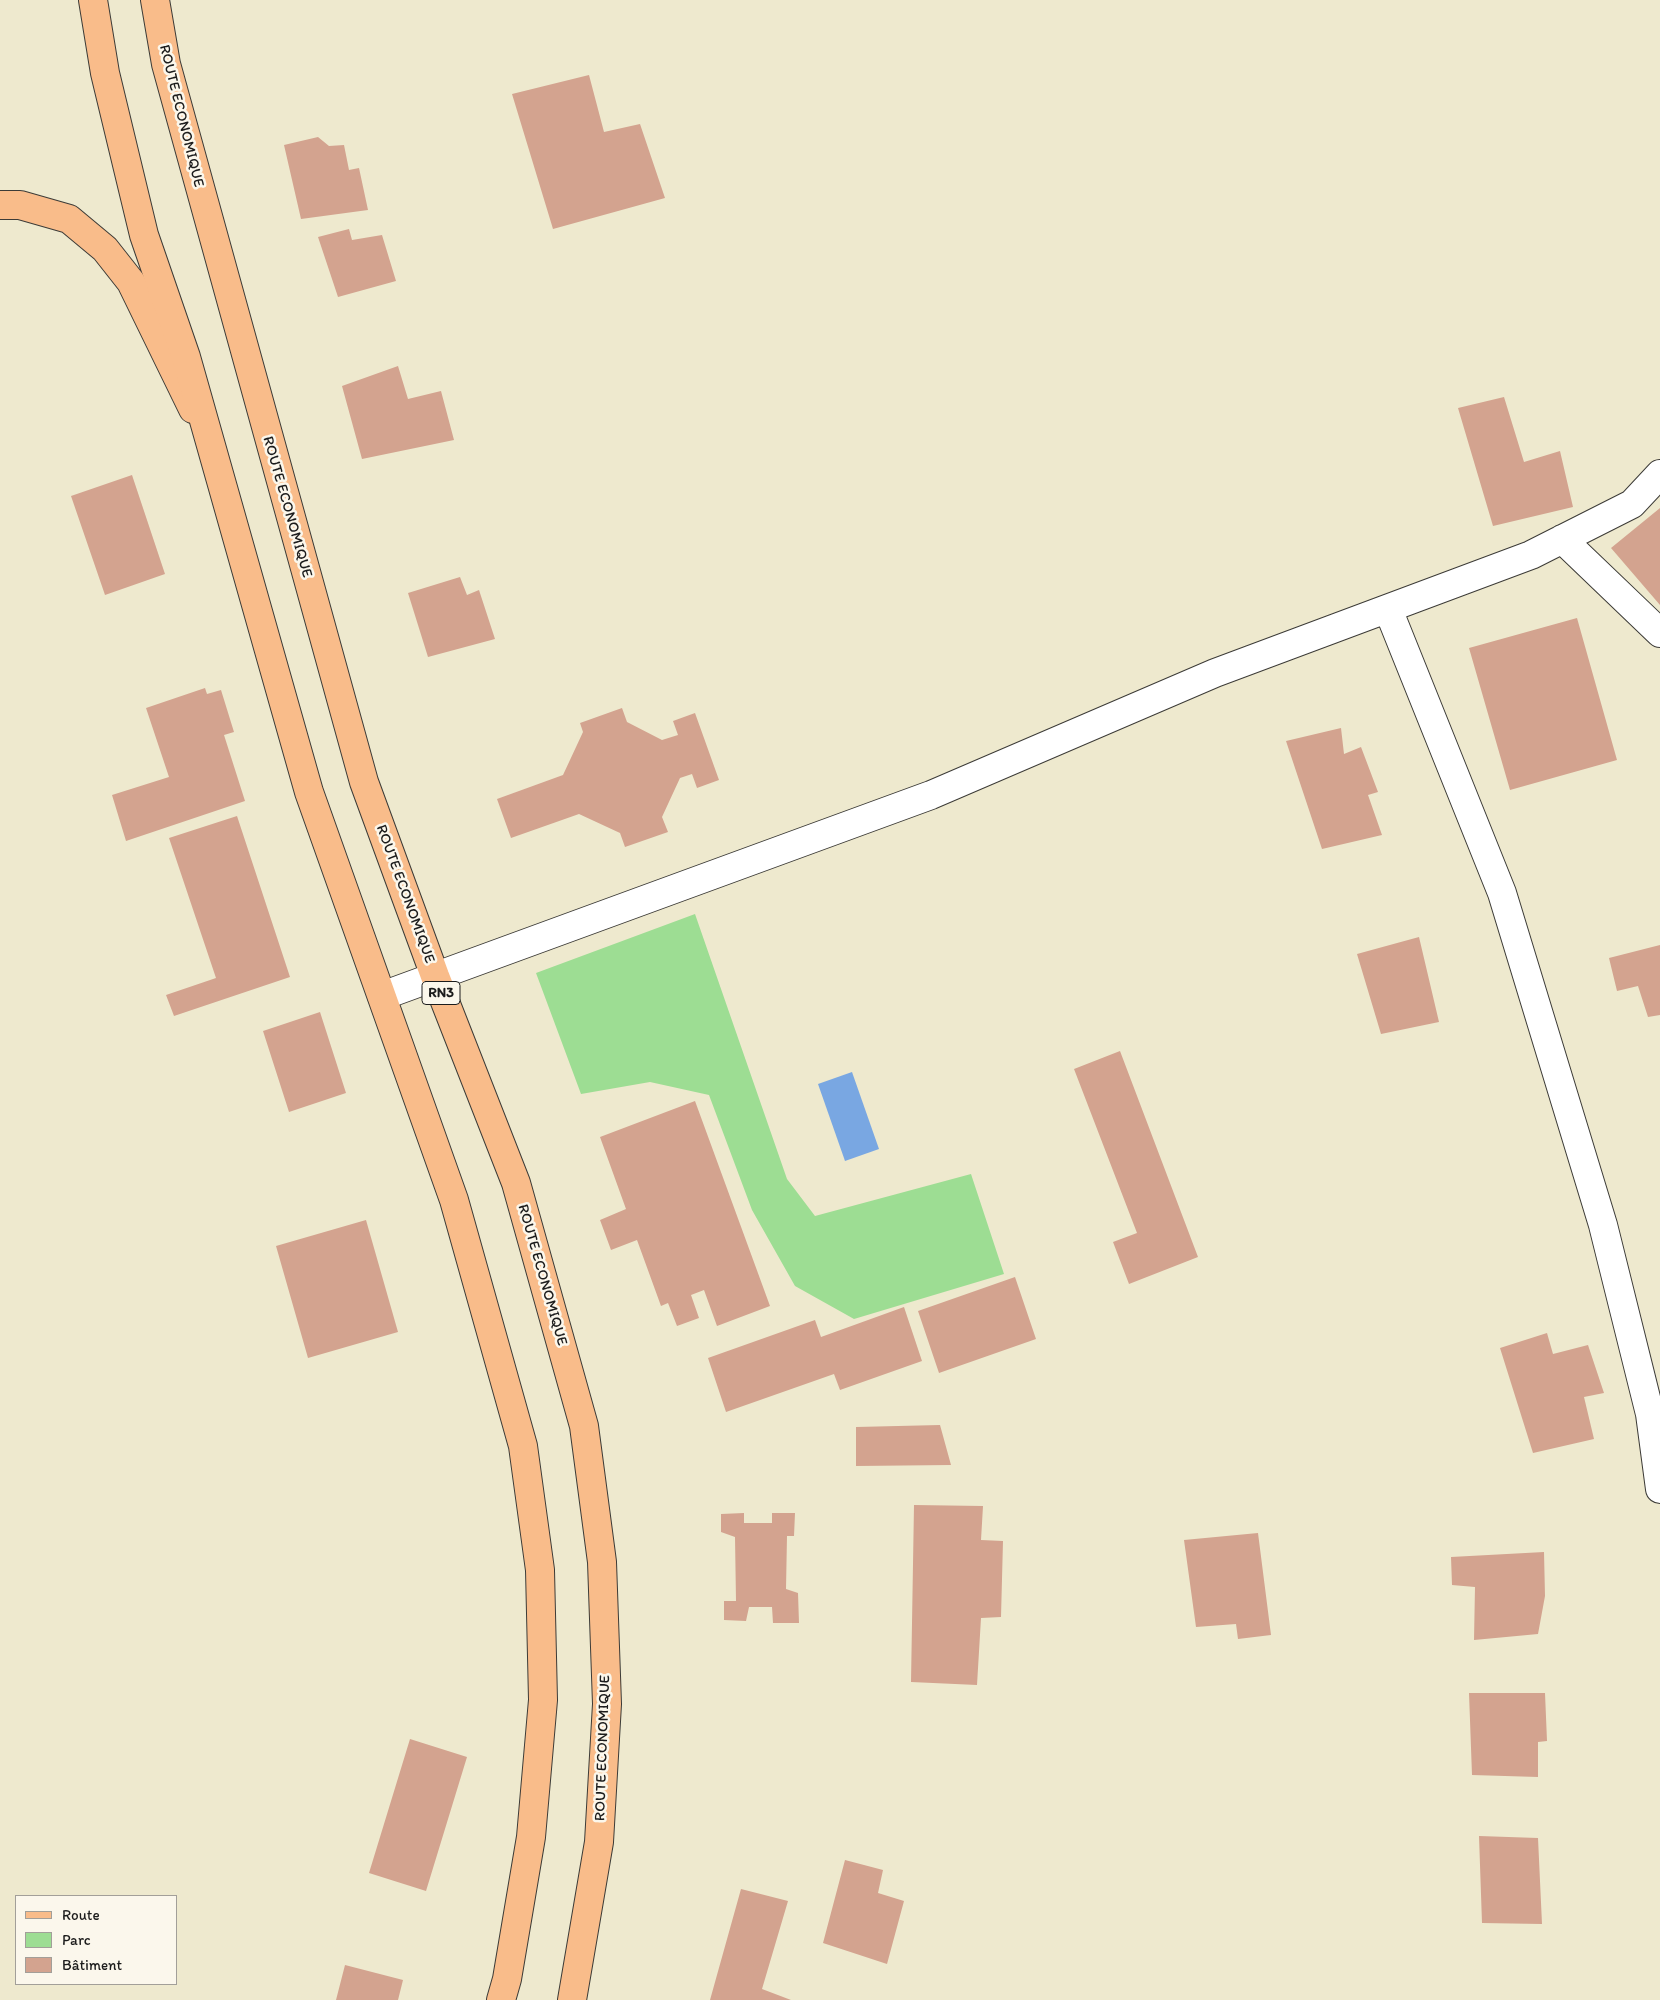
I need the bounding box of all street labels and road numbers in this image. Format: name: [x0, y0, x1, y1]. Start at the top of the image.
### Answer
street label: ROUTE ECONOMIQUE: [155, 43, 207, 189]
street label: ROUTE ECONOMIQUE: [258, 434, 316, 580]
street label: ROUTE ECONOMIQUE: [372, 822, 438, 966]
road number: RN3: [422, 981, 460, 1004]
street label: ROUTE ECONOMIQUE: [513, 1202, 571, 1348]
street label: ROUTE ECONOMIQUE: [591, 1675, 615, 1821]

